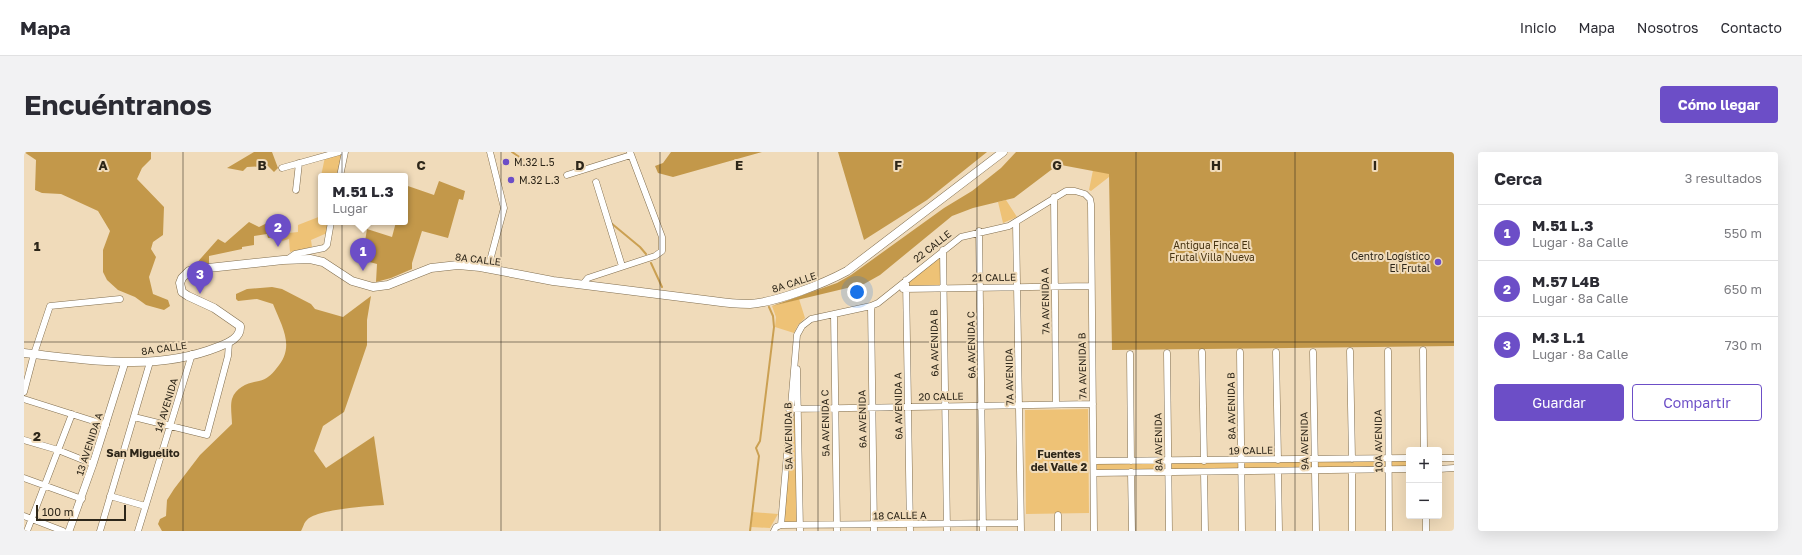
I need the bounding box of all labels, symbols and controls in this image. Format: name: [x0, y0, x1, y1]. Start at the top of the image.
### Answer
text: Mapa: [20, 16, 71, 39]
text: Inicio: [1520, 19, 1556, 36]
text: Mapa: [1578, 19, 1615, 36]
text: Nosotros: [1637, 19, 1698, 36]
text: Contacto: [1720, 19, 1782, 36]
button: Cómo llegar: [1660, 86, 1778, 123]
text: Encuéntranos: [24, 88, 212, 121]
place label: M.32 L.5: [514, 156, 555, 168]
text: A: [98, 157, 108, 173]
text: B: [257, 157, 267, 173]
text: C: [416, 157, 426, 173]
marker: M.32 L.5: [501, 157, 511, 167]
text: D: [575, 157, 585, 173]
text: E: [735, 157, 743, 173]
text: F: [894, 157, 902, 173]
text: G: [1052, 157, 1062, 173]
text: H: [1211, 157, 1221, 173]
text: I: [1373, 157, 1377, 173]
text: Cerca: [1494, 168, 1542, 189]
text: 3 resultados: [1685, 170, 1762, 186]
popup: [318, 173, 408, 225]
place label: M.32 L.3: [519, 174, 560, 186]
marker: M.32 L.3: [506, 175, 516, 185]
text: M.51 L.3: [332, 182, 394, 200]
text: Lugar: [332, 200, 368, 216]
pin: 2: [265, 214, 291, 247]
text: M.51 L.3: [1532, 216, 1594, 234]
text: 1: [1504, 225, 1510, 241]
text: 550 m: [1724, 225, 1762, 241]
street label: 22 CALLE: [911, 227, 953, 265]
text: Lugar · 8a Calle: [1532, 234, 1628, 250]
text: 1: [34, 238, 41, 254]
pin: 1: [350, 238, 376, 271]
park label: Antigua Finca El Frutal Villa Nueva: [1169, 239, 1255, 263]
street label: 8A CALLE: [454, 250, 502, 268]
place label: Centro Logístico El Frutal: [1351, 250, 1430, 274]
marker: Centro Logístico El Frutal: [1433, 257, 1443, 267]
pin: 3: [187, 261, 213, 294]
street label: 7A AVENIDA A: [1038, 267, 1052, 334]
street label: 8A CALLE: [770, 269, 818, 295]
street label: 21 CALLE: [972, 271, 1016, 283]
text: M.57 L4B: [1532, 272, 1600, 290]
text: 2: [1503, 281, 1511, 297]
text: 650 m: [1724, 281, 1762, 297]
your location: [847, 282, 867, 302]
text: Lugar · 8a Calle: [1532, 290, 1628, 306]
street label: 6A AVENIDA B: [927, 309, 941, 377]
street label: 6A AVENIDA C: [964, 311, 978, 379]
text: M.3 L.1: [1532, 328, 1584, 346]
street label: 7A AVENIDA B: [1075, 332, 1089, 399]
text: 3: [1503, 337, 1511, 353]
text: 730 m: [1725, 337, 1762, 353]
street label: 8A CALLE: [140, 339, 188, 357]
text: Lugar · 8a Calle: [1532, 346, 1628, 362]
street label: 7A AVENIDA: [1002, 348, 1015, 406]
street label: 6A AVENIDA A: [891, 372, 905, 440]
street label: 8A AVENIDA B: [1224, 372, 1238, 440]
street label: 14 AVENIDA: [152, 376, 180, 434]
button: Guardar: [1494, 384, 1624, 421]
button: Compartir: [1632, 384, 1762, 421]
street label: 5A AVENIDA C: [818, 389, 832, 457]
street label: 6A AVENIDA: [855, 390, 869, 448]
street label: 20 CALLE: [918, 390, 964, 402]
street label: 5A AVENIDA B: [781, 402, 795, 470]
street label: 10A AVENIDA: [1371, 409, 1385, 473]
street label: 13 AVENIDA A: [73, 411, 105, 477]
street label: 9A AVENIDA: [1297, 412, 1311, 470]
street label: 8A AVENIDA: [1151, 413, 1165, 471]
text: 2: [33, 428, 41, 444]
street label: 19 CALLE: [1229, 444, 1273, 456]
district label: San Miguelito: [106, 446, 180, 459]
district label: Fuentes del Valle 2: [1031, 447, 1087, 473]
map controls: [1406, 447, 1442, 519]
button: +: [1406, 447, 1442, 483]
button: −: [1406, 483, 1442, 519]
scale bar: [36, 503, 126, 522]
text: 100 m: [42, 505, 73, 518]
street label: 18 CALLE A: [873, 509, 927, 521]

